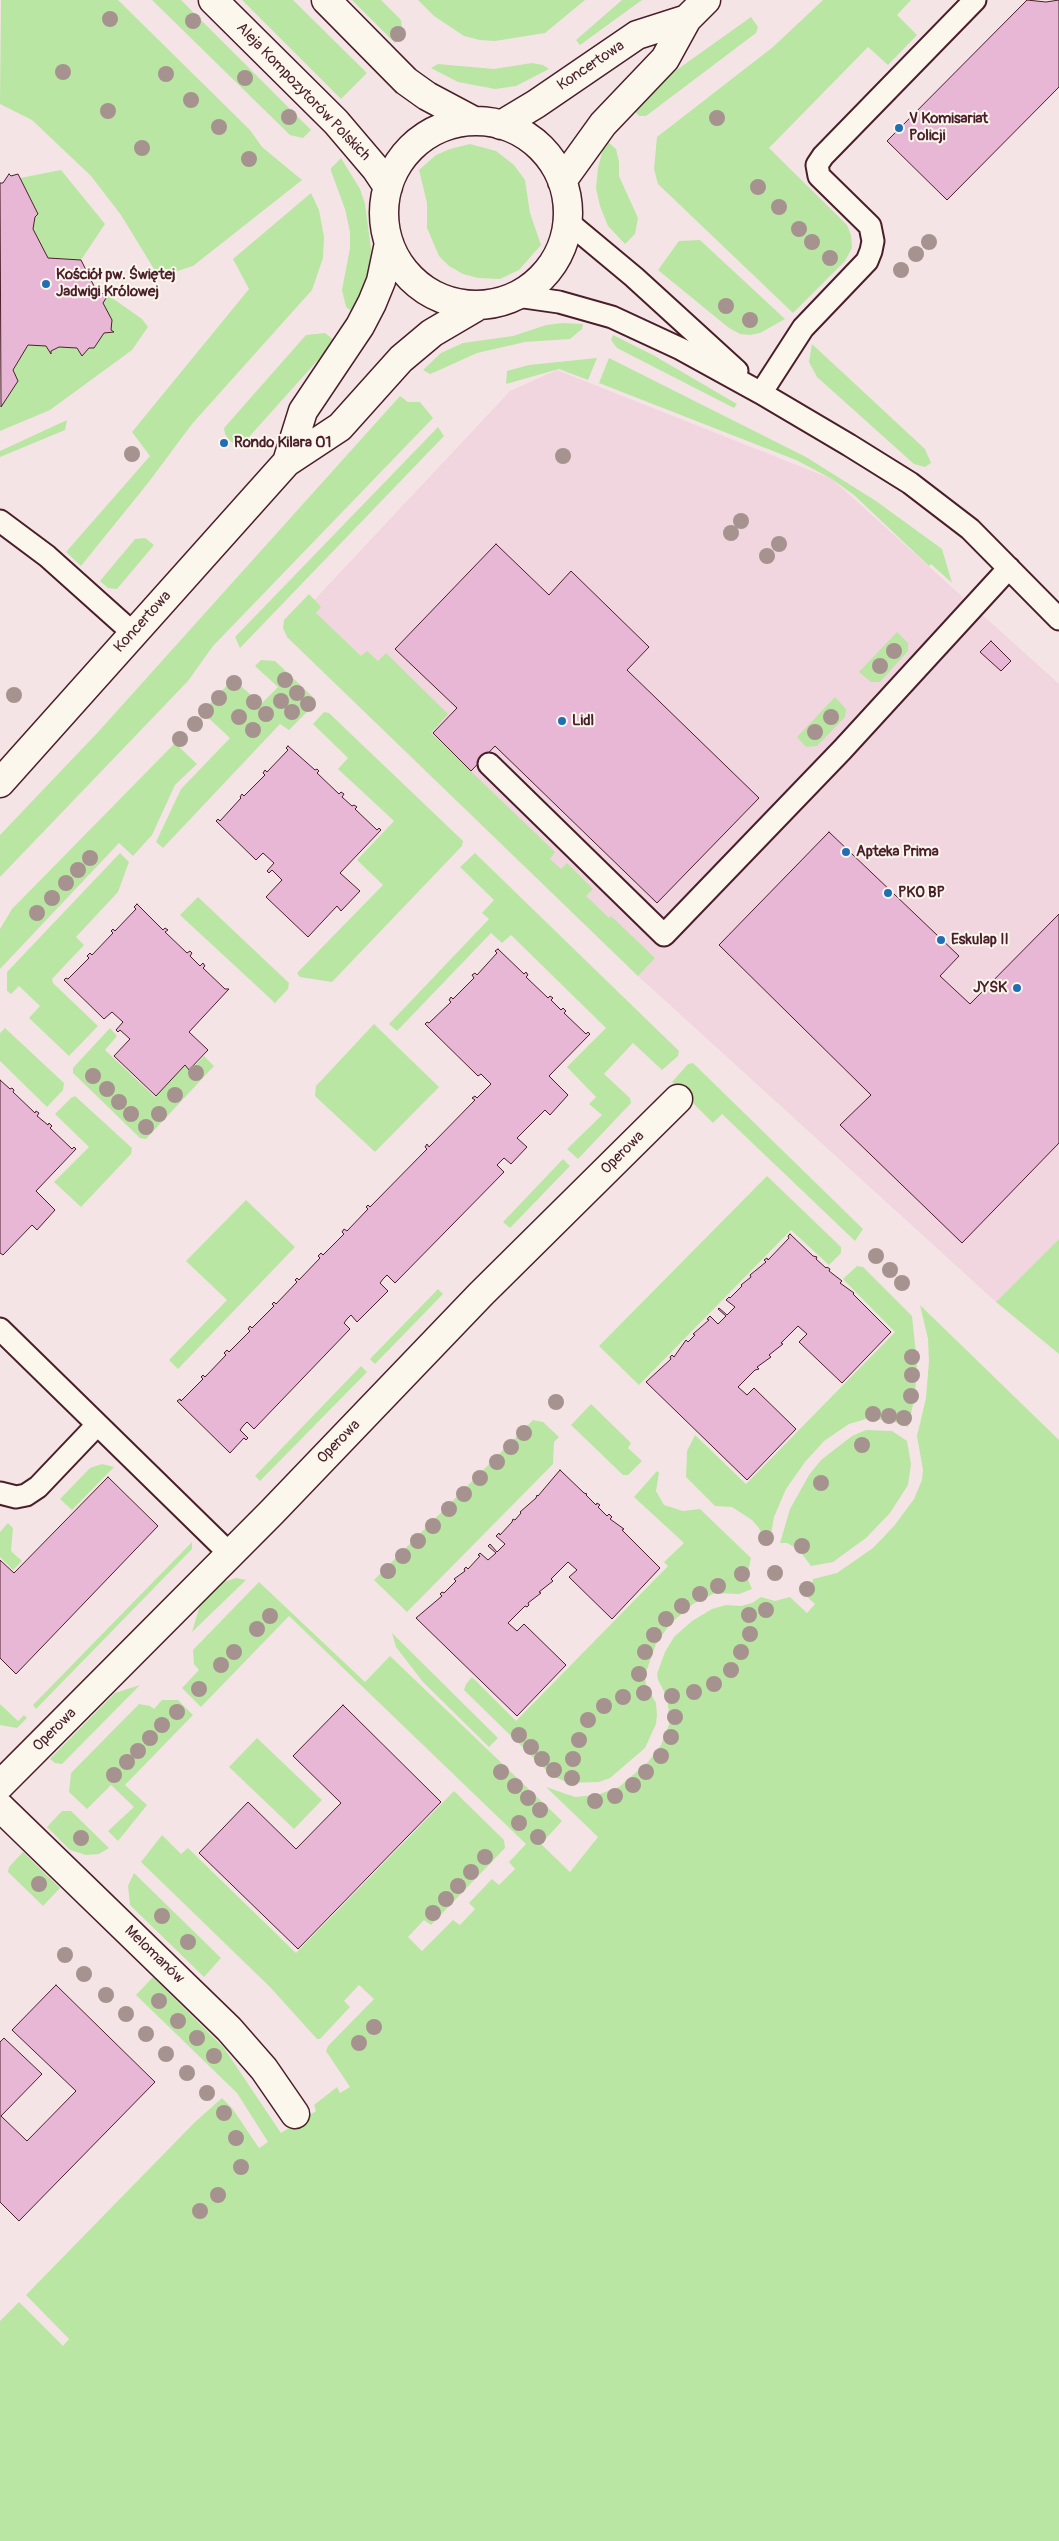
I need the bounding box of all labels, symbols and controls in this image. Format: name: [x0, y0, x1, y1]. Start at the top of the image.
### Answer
street label: Aleja Kompozytorów Polskich: [232, 19, 374, 165]
street label: Koncertowa: [554, 37, 628, 95]
place label: V Komisariat Policji: [909, 110, 988, 145]
marker: V Komisariat Policji: [893, 122, 905, 134]
place label: Kościół pw. Świętej Jadwigi Królowej: [56, 266, 176, 301]
marker: Kościół pw. Świętej Jadwigi Królowej: [40, 278, 52, 290]
place label: Rondo Kilara 01: [234, 434, 331, 452]
marker: Rondo Kilara 01: [218, 437, 230, 449]
street label: Koncertowa: [111, 587, 175, 657]
place label: Lidl: [572, 712, 594, 730]
marker: Lidl: [556, 715, 568, 727]
place label: Apteka Prima: [856, 843, 939, 861]
marker: Apteka Prima: [840, 846, 852, 858]
place label: PKO BP: [898, 884, 945, 902]
marker: PKO BP: [882, 887, 894, 899]
place label: Eskulap II: [951, 931, 1009, 949]
marker: Eskulap II: [935, 934, 947, 946]
place label: JYSK: [973, 979, 1007, 997]
marker: JYSK: [1011, 982, 1023, 994]
street label: Operowa: [598, 1128, 648, 1178]
street label: Operowa: [314, 1416, 364, 1468]
street label: Operowa: [30, 1705, 80, 1755]
street label: Melomanów: [120, 1922, 188, 1988]

